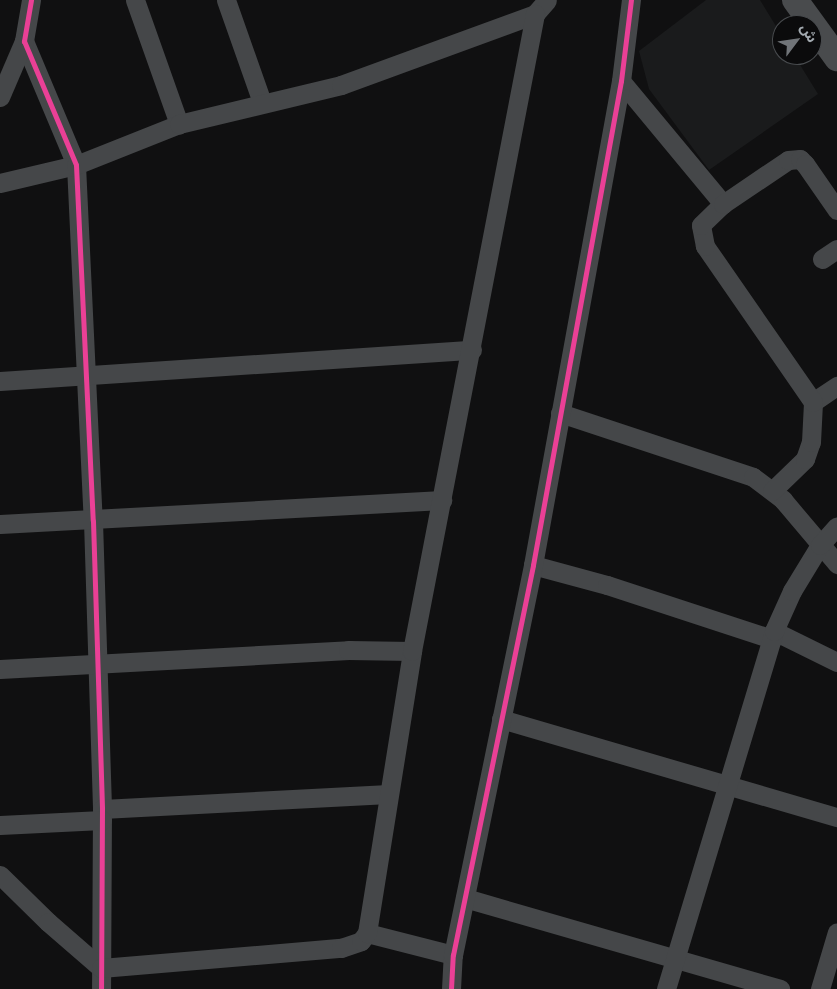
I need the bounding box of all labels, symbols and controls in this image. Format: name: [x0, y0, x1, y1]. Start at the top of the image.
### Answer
north arrow: [772, 15, 822, 65]
text: ش: [797, 20, 821, 45]

